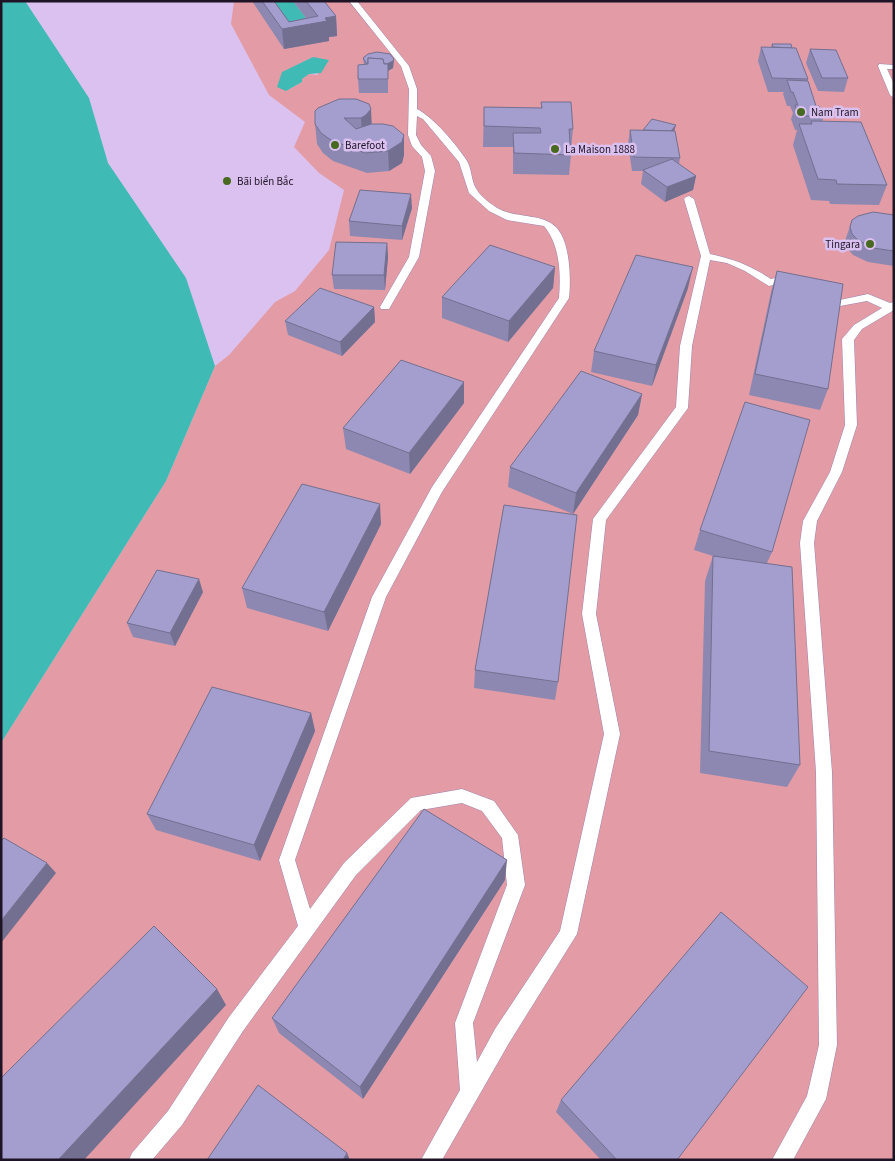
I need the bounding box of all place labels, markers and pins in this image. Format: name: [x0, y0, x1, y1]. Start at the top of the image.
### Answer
place label: Nam Tram: [811, 105, 859, 120]
marker: Nam Tram: [795, 106, 807, 118]
place label: Barefoot: [345, 138, 385, 153]
marker: Barefoot: [329, 139, 341, 151]
place label: La Maison 1888: [565, 142, 636, 157]
marker: La Maison 1888: [549, 143, 561, 155]
place label: Bãi biển Bắc: [237, 174, 293, 189]
marker: Bãi biển Bắc: [221, 175, 233, 187]
place label: Tingara: [825, 237, 860, 252]
marker: Tingara: [864, 238, 876, 250]

